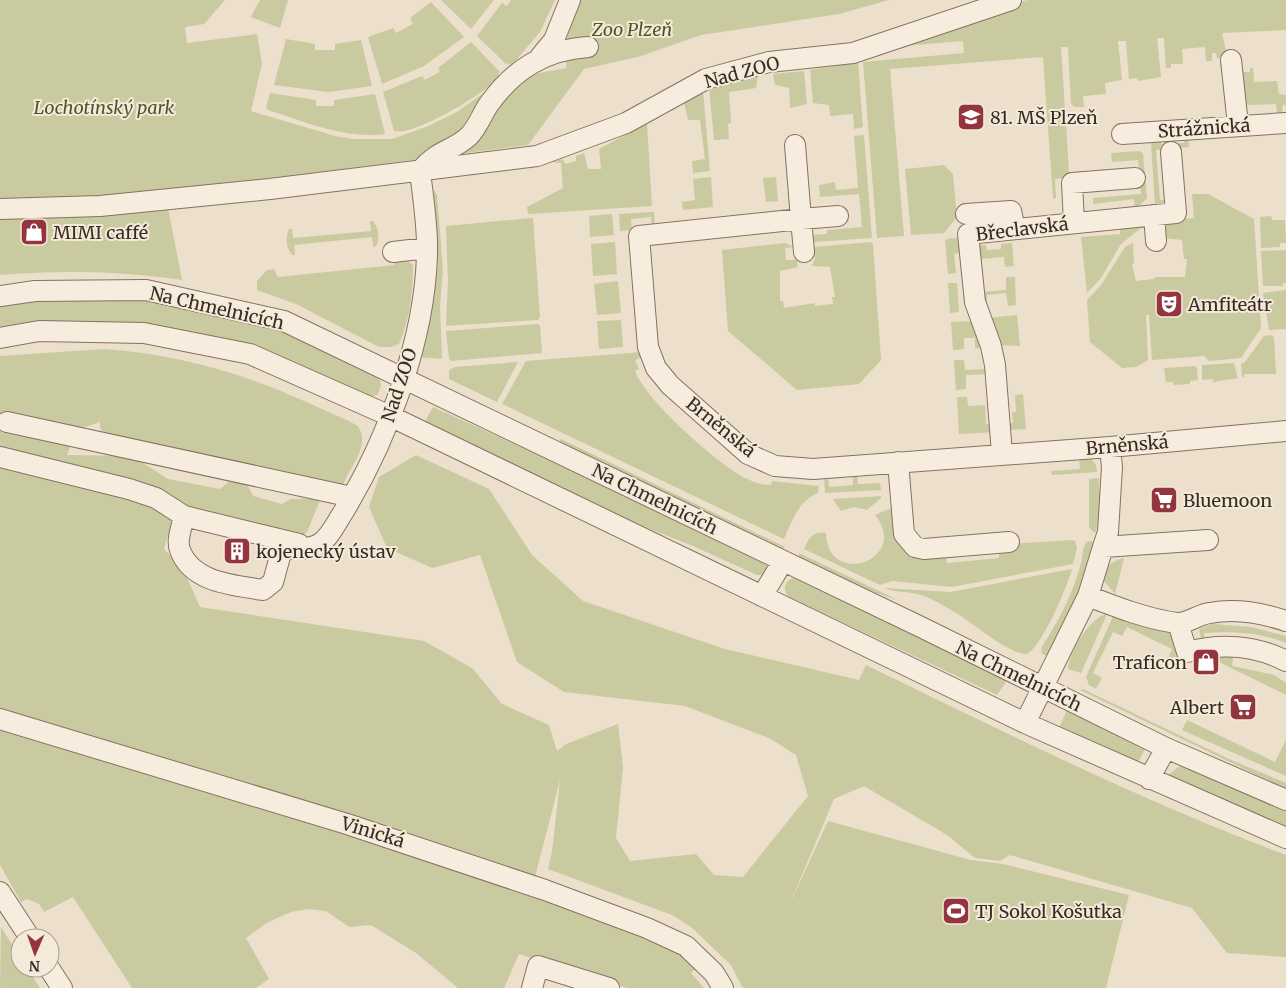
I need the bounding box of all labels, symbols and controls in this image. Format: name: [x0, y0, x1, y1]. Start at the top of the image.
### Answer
park label: Zoo Plzeň: [591, 18, 672, 41]
street label: Nad ZOO: [702, 51, 782, 93]
park label: Lochotínský park: [34, 96, 175, 119]
school or university icon: 81. MŠ Plzeň: [956, 102, 986, 132]
place label: 81. MŠ Plzeň: [990, 106, 1098, 129]
street label: Strážnická: [1157, 113, 1251, 143]
street label: Břeclavská: [974, 212, 1070, 246]
shop icon: MIMI caffé: [19, 217, 49, 247]
place label: MIMI caffé: [53, 221, 148, 244]
street label: Na Chmelnicích: [148, 281, 286, 335]
theatre icon: Amfiteátr: [1154, 289, 1184, 319]
place label: Amfiteátr: [1187, 293, 1272, 316]
street label: Nad ZOO: [376, 345, 422, 425]
street label: Brněnská: [681, 392, 761, 462]
street label: Brněnská: [1085, 430, 1170, 460]
street label: Na Chmelnicích: [588, 459, 722, 539]
supermarket icon: Bluemoon: [1149, 485, 1179, 515]
place label: Bluemoon: [1183, 489, 1272, 512]
building icon: kojenecký ústav: [222, 536, 252, 566]
place label: kojenecký ústav: [256, 540, 396, 563]
street label: Na Chmelnicích: [952, 636, 1086, 716]
shop icon: Traficon: [1191, 647, 1221, 677]
place label: Traficon: [1113, 651, 1187, 674]
supermarket icon: Albert: [1228, 692, 1258, 722]
place label: Albert: [1169, 696, 1224, 719]
street label: Vinická: [337, 811, 408, 853]
sports icon: TJ Sokol Košutka: [941, 896, 971, 926]
place label: TJ Sokol Košutka: [975, 900, 1122, 923]
north arrow: [10, 928, 60, 978]
text: N: [29, 957, 40, 975]

